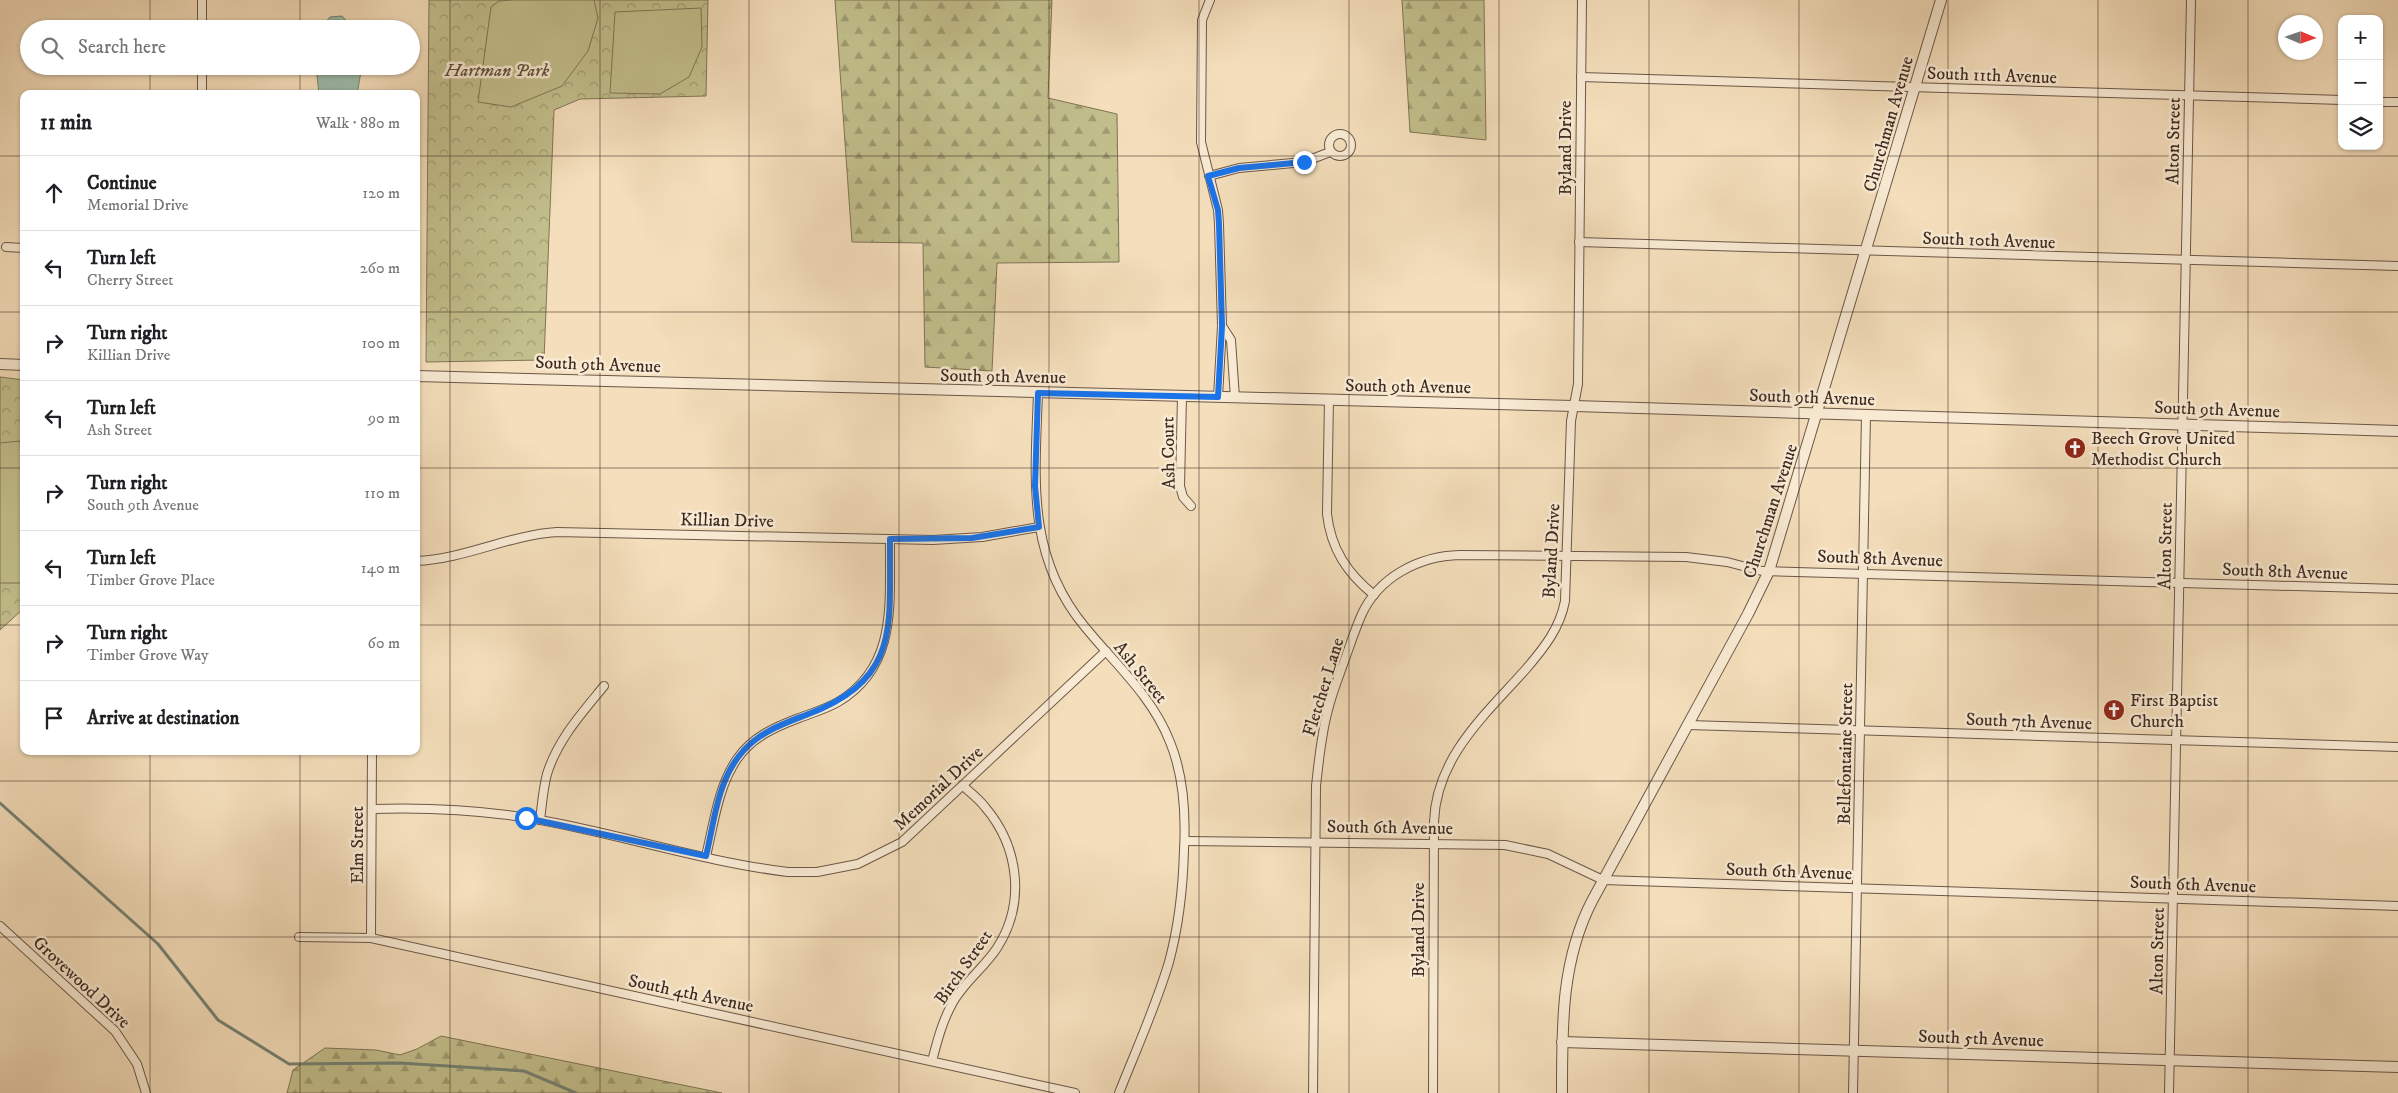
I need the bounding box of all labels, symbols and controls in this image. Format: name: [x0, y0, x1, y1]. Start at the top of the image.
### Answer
north arrow: [2278, 15, 2323, 60]
map controls: [2338, 15, 2383, 150]
button: +: [2338, 15, 2383, 60]
search box: [20, 20, 420, 75]
icon: search: [38, 34, 66, 62]
text: Search here: [78, 36, 166, 59]
street label: Churchman Avenue: [1859, 54, 1919, 195]
park label: Hartman Park: [444, 60, 550, 82]
button: −: [2338, 60, 2383, 105]
street label: South 11th Avenue: [1927, 63, 2057, 89]
street label: Alton Street: [2162, 97, 2186, 185]
street label: Byland Drive: [1555, 101, 1577, 195]
button: layers: [2338, 105, 2383, 150]
text: 11 min: [40, 110, 92, 136]
text: Walk · 880 m: [316, 113, 400, 133]
route end: [1293, 151, 1316, 174]
text: Continue: [87, 172, 157, 195]
icon: ahead: [40, 179, 68, 207]
text: 120 m: [362, 183, 400, 203]
text: Memorial Drive: [87, 195, 188, 215]
street label: South 10th Avenue: [1922, 228, 2056, 254]
text: Turn left: [87, 247, 156, 270]
icon: left: [40, 254, 68, 282]
text: 260 m: [360, 258, 400, 278]
text: Cherry Street: [87, 270, 173, 290]
text: Turn right: [87, 322, 167, 345]
icon: right: [40, 329, 68, 357]
text: 100 m: [362, 333, 400, 353]
text: Killian Drive: [87, 345, 170, 365]
street label: South 9th Avenue: [535, 352, 661, 378]
street label: South 9th Avenue: [940, 365, 1066, 389]
street label: South 9th Avenue: [1345, 375, 1471, 399]
street label: South 9th Avenue: [1749, 385, 1875, 411]
text: Turn left: [87, 397, 156, 420]
street label: South 9th Avenue: [2154, 397, 2280, 423]
icon: left: [40, 404, 68, 432]
text: 90 m: [368, 408, 400, 428]
street label: Ash Court: [1157, 416, 1181, 489]
text: Ash Street: [87, 420, 152, 440]
place label: Beech Grove United Methodist Church: [2091, 428, 2235, 471]
church icon: Beech Grove United Methodist Church: [2063, 436, 2087, 460]
street label: Churchman Avenue: [1739, 441, 1803, 581]
text: Turn right: [87, 472, 167, 495]
icon: right: [40, 479, 68, 507]
text: 110 m: [364, 483, 400, 503]
text: South 9th Avenue: [87, 495, 199, 515]
street label: Alton Street: [2154, 502, 2178, 590]
street label: Byland Drive: [1539, 503, 1565, 599]
street label: Killian Drive: [680, 509, 774, 533]
street label: South 8th Avenue: [1817, 546, 1943, 572]
text: Turn left: [87, 547, 156, 570]
icon: left: [40, 554, 68, 582]
text: 140 m: [361, 558, 400, 578]
street label: South 8th Avenue: [2222, 559, 2348, 585]
text: Timber Grove Place: [87, 570, 215, 590]
text: Turn right: [87, 622, 167, 645]
icon: right: [40, 629, 68, 657]
text: 60 m: [368, 633, 400, 653]
street label: Fletcher Lane: [1299, 635, 1349, 739]
street label: Ash Street: [1109, 637, 1172, 708]
text: Timber Grove Way: [87, 645, 209, 665]
street label: Bellefontaine Street: [1834, 683, 1858, 825]
place label: First Baptist Church: [2130, 690, 2218, 733]
church icon: First Baptist Church: [2102, 698, 2126, 722]
icon: arrive: [40, 704, 68, 732]
text: Arrive at destination: [87, 707, 239, 730]
street label: South 7th Avenue: [1965, 709, 2093, 735]
street label: Memorial Drive: [889, 742, 988, 836]
street label: Elm Street: [347, 806, 369, 884]
route start: [515, 807, 538, 830]
street label: South 6th Avenue: [1327, 816, 1453, 840]
street label: South 6th Avenue: [1725, 859, 1852, 885]
street label: South 6th Avenue: [2129, 872, 2256, 898]
street label: Byland Drive: [1408, 883, 1430, 977]
street label: Alton Street: [2146, 907, 2170, 995]
street label: Birch Street: [930, 926, 998, 1009]
street label: Grovewood Drive: [28, 932, 135, 1033]
street label: South 4th Avenue: [626, 970, 755, 1018]
street label: South 5th Avenue: [1918, 1026, 2044, 1052]

